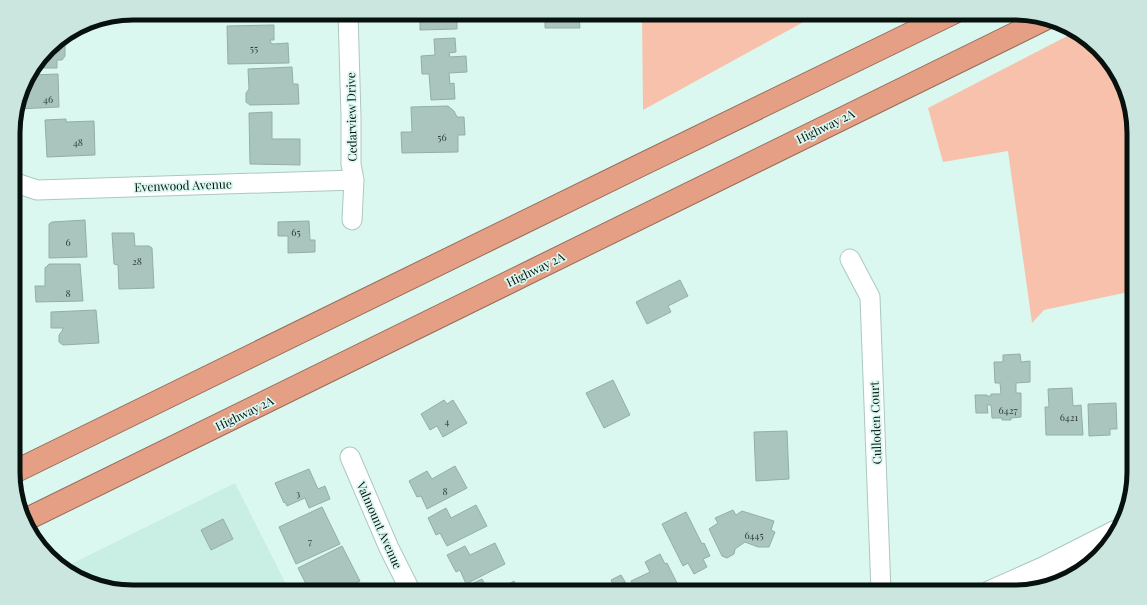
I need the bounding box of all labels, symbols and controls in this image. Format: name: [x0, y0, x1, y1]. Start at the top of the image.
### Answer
house number: 55: [250, 41, 258, 55]
street label: Cedarview Drive: [342, 72, 360, 162]
house number: 46: [43, 92, 53, 106]
street label: Highway 2A: [793, 105, 857, 147]
house number: 56: [437, 130, 447, 144]
house number: 48: [73, 135, 83, 149]
street label: Evenwood Avenue: [134, 175, 232, 195]
house number: 65: [291, 225, 301, 239]
house number: 6: [65, 235, 71, 249]
street label: Highway 2A: [503, 248, 567, 290]
house number: 28: [132, 254, 142, 268]
house number: 8: [65, 286, 71, 300]
street label: Culloden Court: [866, 380, 884, 465]
street label: Highway 2A: [212, 392, 276, 434]
house number: 6427: [999, 403, 1017, 417]
house number: 6421: [1060, 410, 1079, 424]
house number: 4: [445, 414, 450, 428]
street label: Valmount Avenue: [353, 478, 406, 571]
house number: 8: [442, 484, 448, 498]
house number: 3: [296, 486, 301, 500]
house number: 6445: [744, 528, 764, 542]
house number: 7: [308, 534, 312, 548]

